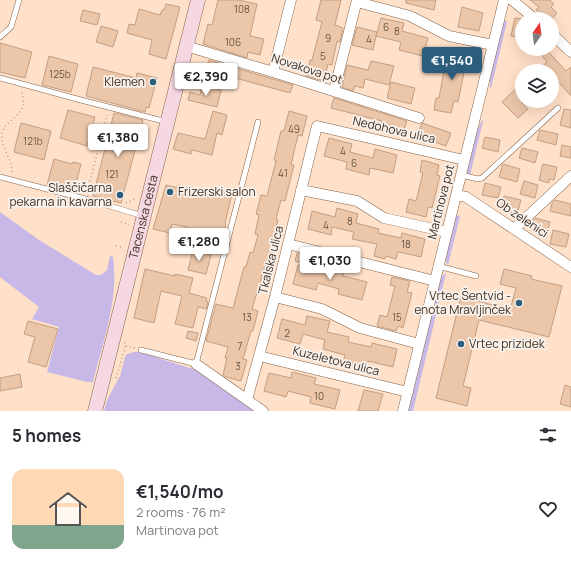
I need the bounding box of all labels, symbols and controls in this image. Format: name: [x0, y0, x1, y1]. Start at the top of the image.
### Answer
house number: 108: [234, 2, 250, 16]
north arrow: [515, 12, 559, 56]
map controls: [515, 12, 559, 108]
house number: 6: [383, 20, 389, 34]
house number: 8: [394, 24, 400, 38]
house number: 9: [325, 31, 331, 45]
house number: 4: [366, 32, 372, 46]
house number: 106: [225, 35, 241, 49]
pin: €1,540: [419, 47, 485, 81]
street label: Novakova pot: [269, 49, 345, 88]
house number: 5: [320, 49, 326, 63]
text: €1,540: [431, 51, 473, 69]
pin: €2,390: [173, 63, 239, 97]
button: layers: [515, 64, 559, 108]
house number: 125b: [49, 67, 71, 81]
text: €2,390: [184, 67, 228, 85]
place label: Klemen: [104, 73, 145, 90]
marker: Klemen: [148, 77, 158, 87]
street label: Nedohova ulica: [351, 112, 437, 147]
house number: 49: [288, 122, 300, 136]
pin: €1,380: [85, 124, 151, 158]
text: €1,380: [97, 128, 139, 146]
house number: 121b: [23, 134, 43, 148]
house number: 4: [340, 144, 346, 158]
house number: 6: [351, 156, 357, 170]
street label: Martinova pot: [423, 163, 458, 241]
house number: 41: [278, 166, 288, 180]
house number: 121: [105, 167, 119, 181]
street label: Tacenska cesta: [124, 173, 162, 261]
place label: Slaščičarna pekarna in kavarna: [10, 179, 112, 210]
place label: Frizerski salon: [178, 183, 256, 200]
marker: Frizerski salon: [165, 187, 175, 197]
marker: Slaščičarna pekarna in kavarna: [115, 190, 125, 200]
street label: Ob zelenici: [493, 194, 552, 241]
house number: 8: [347, 214, 353, 228]
house number: 4: [323, 218, 329, 232]
street label: Tkalska ulica: [254, 224, 287, 296]
pin: €1,280: [166, 228, 232, 262]
text: €1,280: [178, 232, 220, 250]
house number: 18: [401, 237, 411, 251]
pin: €1,030: [297, 247, 363, 281]
text: €1,030: [309, 251, 351, 269]
place label: Vrtec Šentvid - enota Mravljinček: [414, 287, 512, 318]
marker: Vrtec Šentvid - enota Mravljinček: [514, 298, 524, 308]
house number: 13: [242, 310, 252, 324]
house number: 15: [392, 310, 402, 324]
house number: 2: [284, 326, 290, 340]
place label: Vrtec prizidek: [469, 335, 546, 352]
house number: 7: [237, 339, 243, 353]
marker: Vrtec prizidek: [456, 339, 466, 349]
street label: Kuzeletova ulica: [291, 342, 381, 379]
house number: 3: [235, 359, 241, 373]
house number: 10: [314, 389, 324, 403]
text: 5 homes: [12, 424, 81, 447]
icon: filters: [537, 424, 559, 446]
text: €1,540/mo: [136, 480, 224, 503]
icon: home: [44, 485, 92, 533]
icon: heart: [537, 498, 559, 520]
text: 2 rooms · 76 m²: [136, 503, 225, 521]
text: Martinova pot: [136, 521, 219, 539]

